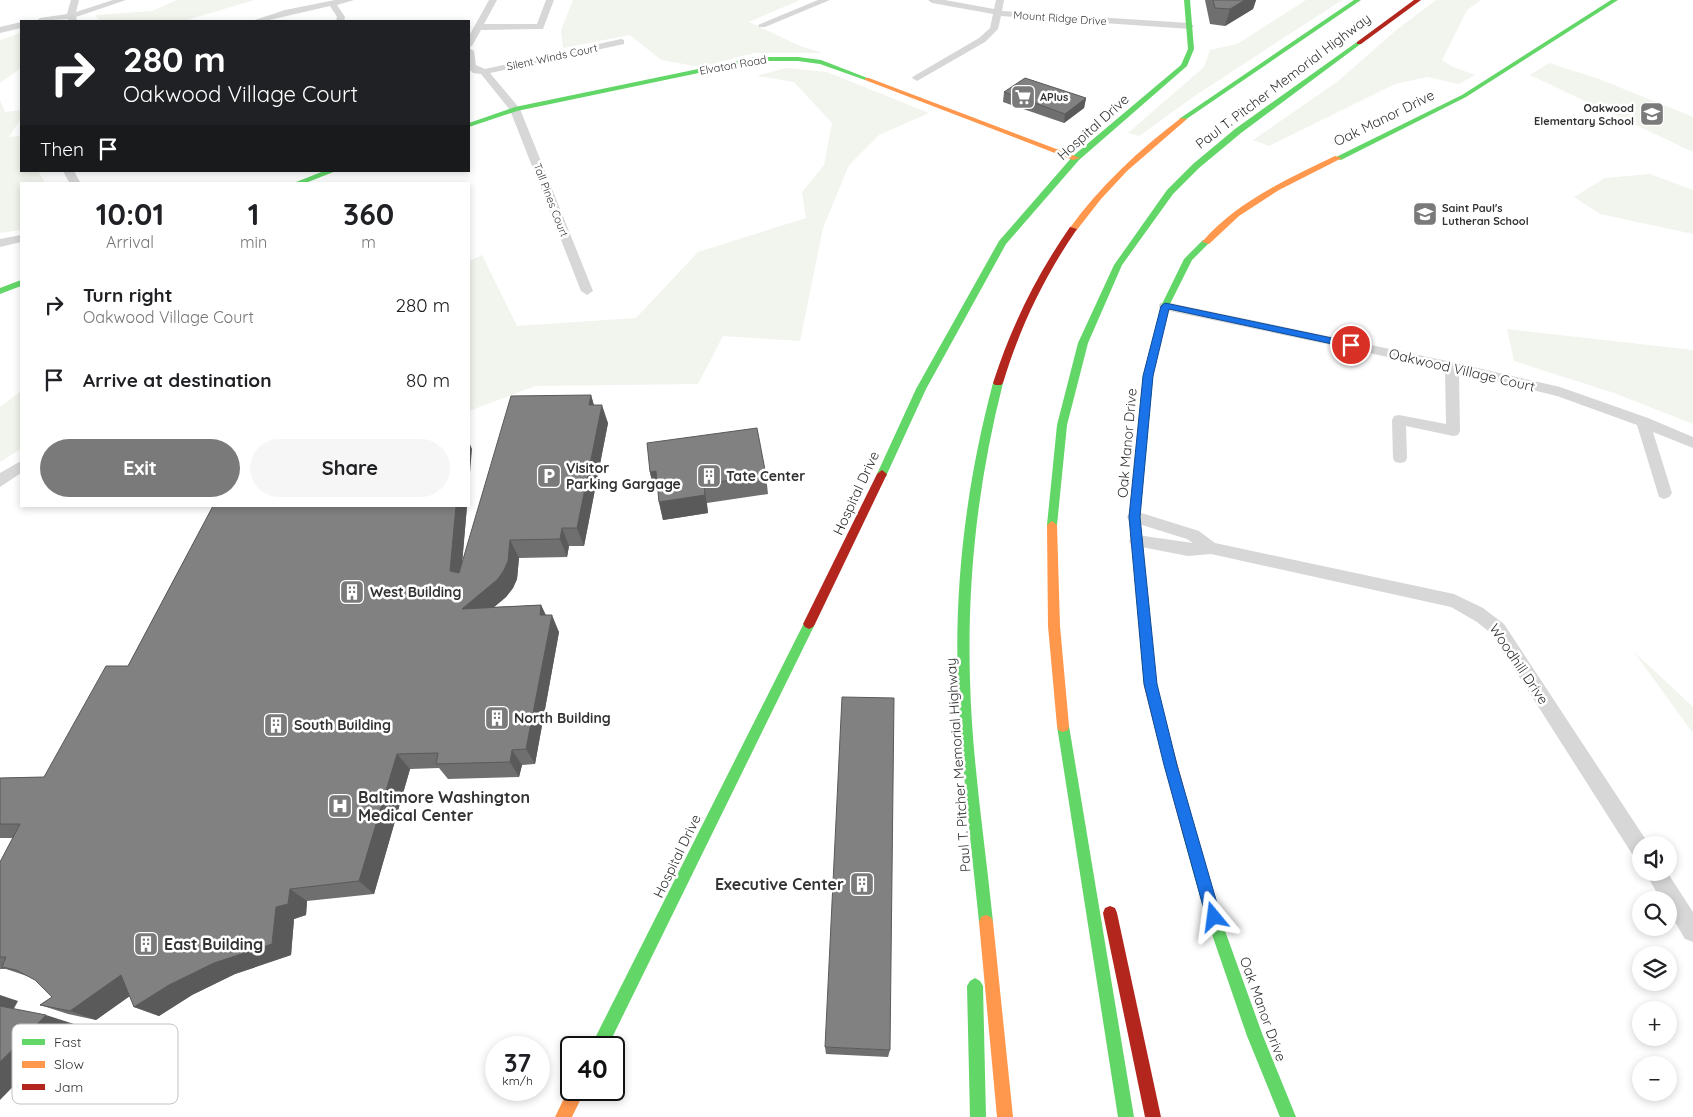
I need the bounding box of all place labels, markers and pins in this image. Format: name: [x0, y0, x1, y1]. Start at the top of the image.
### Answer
supermarket icon: APlus: [1010, 84, 1036, 110]
place label: APlus: [1040, 90, 1068, 104]
place label: Oakwood Elementary School: [1534, 101, 1634, 128]
school or university icon: Oakwood Elementary School: [1639, 101, 1665, 127]
school or university icon: Saint Paul's Lutheran School: [1412, 201, 1438, 227]
place label: Saint Paul's Lutheran School: [1442, 201, 1529, 228]
pin: [1330, 324, 1372, 366]
place label: Visitor Parking Gargage: [566, 459, 681, 493]
parking icon: Visitor Parking Gargage: [536, 463, 562, 489]
building icon: Tate Center: [696, 463, 722, 489]
place label: Tate Center: [726, 467, 805, 485]
building icon: West Building: [339, 579, 365, 605]
place label: West Building: [370, 583, 461, 601]
building icon: North Building: [484, 705, 510, 731]
place label: North Building: [514, 709, 611, 727]
building icon: South Building: [263, 712, 289, 738]
place label: South Building: [294, 716, 391, 734]
place label: Baltimore Washington Medical Center: [358, 787, 530, 825]
hospital icon: Baltimore Washington Medical Center: [327, 793, 353, 819]
building icon: Executive Center: [849, 871, 875, 897]
place label: Executive Center: [715, 874, 844, 894]
building icon: East Building: [133, 931, 159, 957]
place label: East Building: [164, 934, 263, 954]

